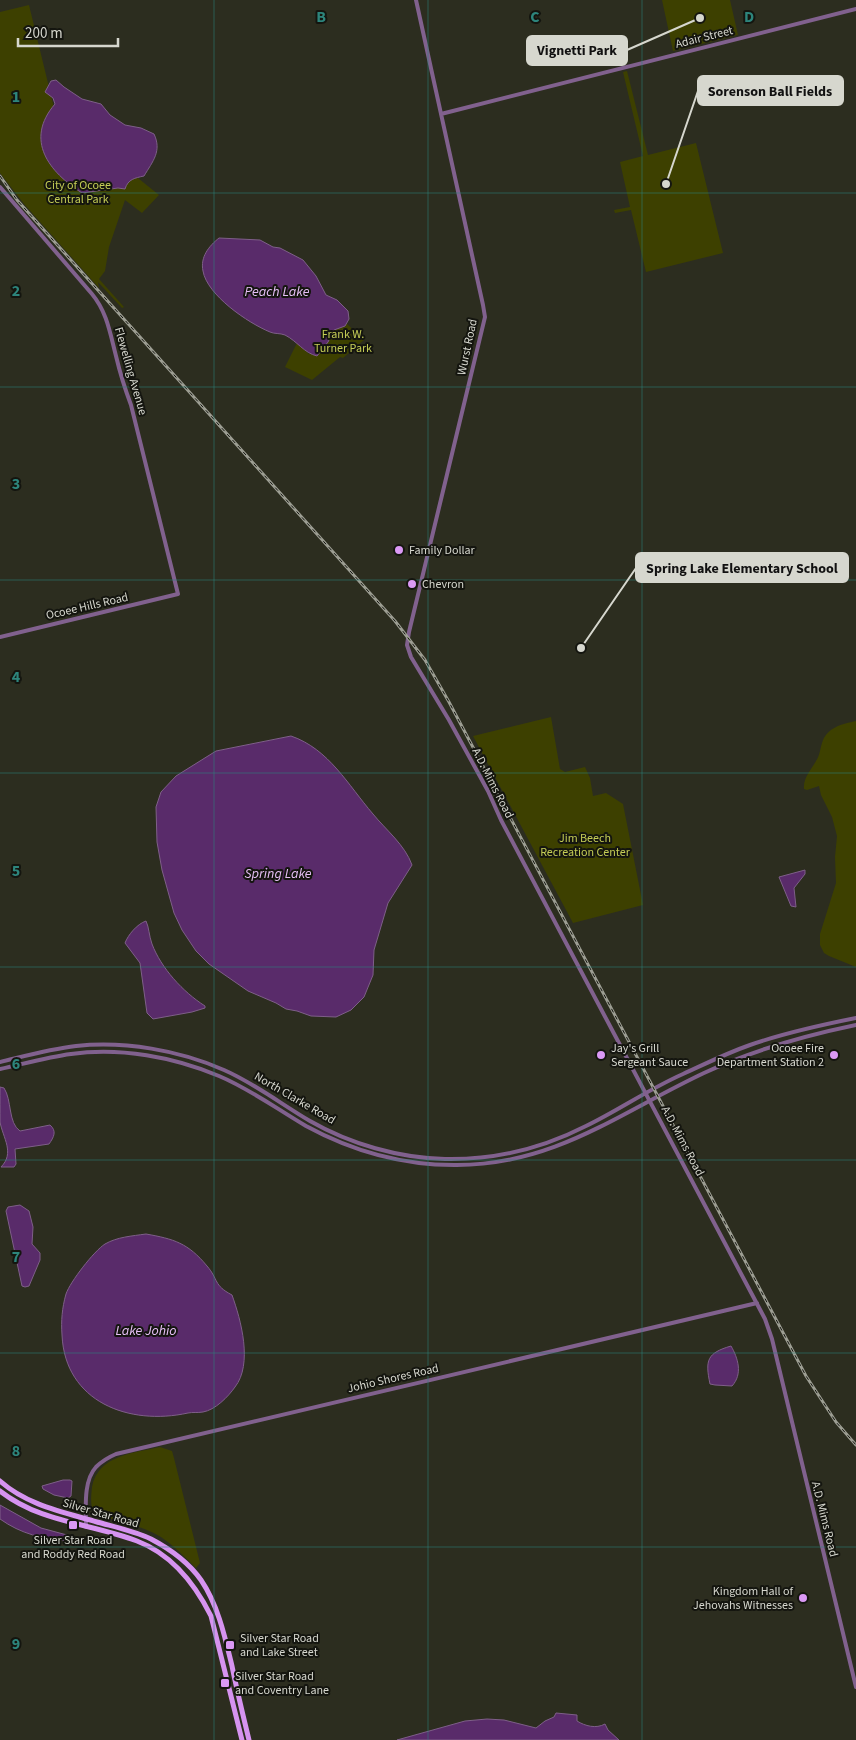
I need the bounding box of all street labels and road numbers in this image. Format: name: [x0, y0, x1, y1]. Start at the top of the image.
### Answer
street label: Adair Street: [674, 22, 735, 53]
street label: Wurst Road: [453, 317, 482, 377]
street label: Flewelling Avenue: [110, 325, 151, 417]
street label: Ocoee Hills Road: [44, 589, 130, 624]
street label: A.D. Mims Road: [467, 745, 518, 821]
street label: North Clarke Road: [251, 1068, 339, 1129]
street label: A.D. Mims Road: [657, 1103, 708, 1179]
street label: Johio Shores Road: [346, 1360, 440, 1397]
street label: A.D. Mims Road: [807, 1480, 842, 1559]
street label: Silver Star Road: [61, 1494, 141, 1533]

